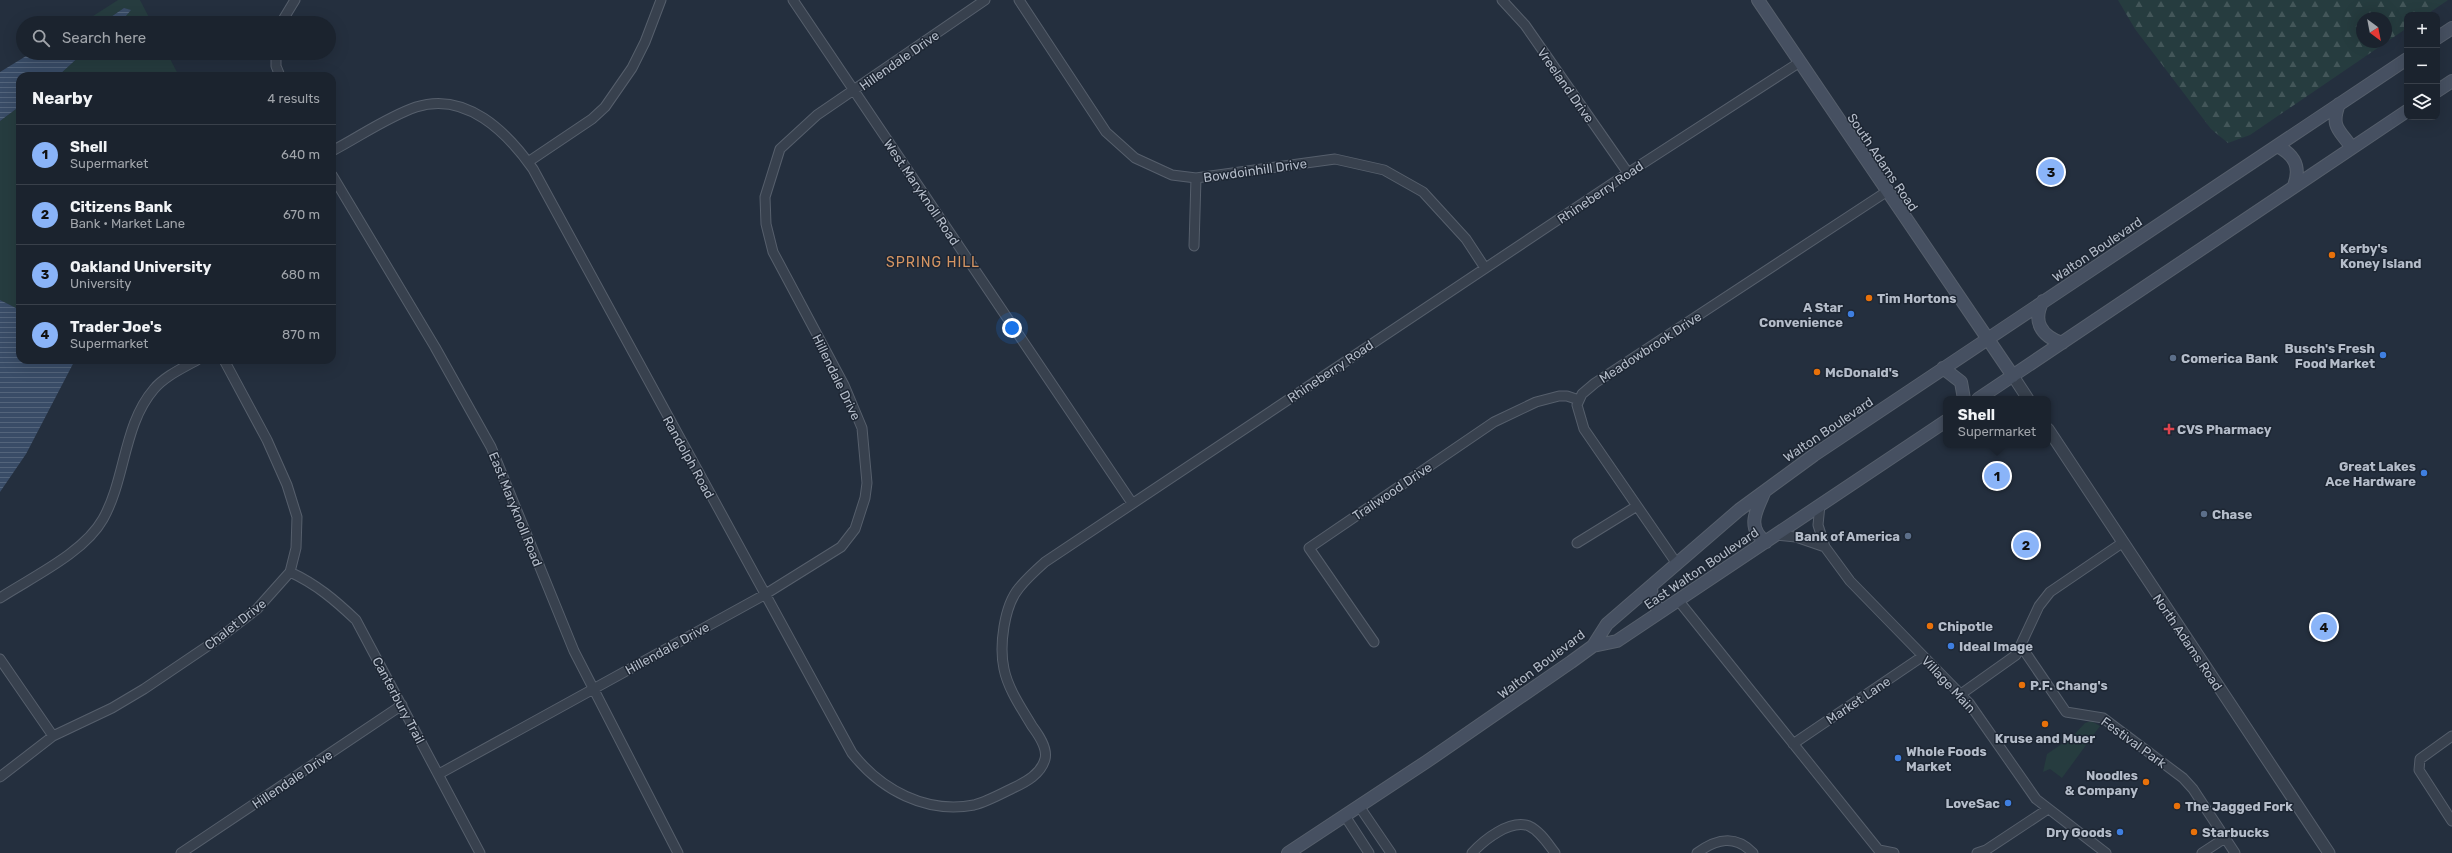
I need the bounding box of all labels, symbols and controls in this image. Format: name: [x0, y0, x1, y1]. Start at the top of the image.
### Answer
north arrow: [2356, 12, 2392, 48]
map controls: [2404, 12, 2440, 120]
button: +: [2404, 12, 2440, 48]
search box: [16, 16, 336, 60]
icon: search: [30, 27, 52, 49]
street label: Hillendale Drive: [857, 27, 942, 93]
text: Search here: [62, 29, 146, 47]
street label: Vreeland Drive: [1534, 45, 1597, 126]
button: −: [2404, 48, 2440, 84]
button: layers: [2404, 84, 2440, 120]
text: Nearby: [32, 88, 93, 108]
text: 4 results: [267, 91, 320, 106]
street label: South Adams Road: [1844, 110, 1921, 214]
street label: West Maryknoll Road: [881, 137, 963, 248]
text: Shell: [70, 138, 107, 156]
text: 1: [42, 147, 48, 162]
text: 640 m: [281, 147, 320, 162]
text: Supermarket: [70, 156, 148, 171]
street label: Bowdoinhill Drive: [1202, 156, 1308, 185]
pin: 3: [2038, 157, 2064, 187]
street label: Rhineberry Road: [1554, 158, 1646, 227]
text: Citizens Bank: [70, 198, 172, 216]
text: 2: [41, 207, 49, 222]
text: 670 m: [283, 207, 320, 222]
street label: Walton Boulevard: [2050, 214, 2145, 285]
text: Bank · Market Lane: [70, 216, 185, 231]
place label: Kerby's Koney Island: [2340, 241, 2422, 271]
marker: Kerby's Koney Island: [2327, 250, 2337, 260]
district label: SPRING HILL: [886, 254, 980, 271]
text: Oakland University: [70, 258, 211, 276]
text: 3: [41, 267, 49, 282]
text: 680 m: [281, 267, 320, 282]
text: University: [70, 276, 131, 291]
place label: Tim Hortons: [1877, 291, 1957, 306]
marker: Tim Hortons: [1864, 293, 1874, 303]
place label: A Star Convenience: [1759, 300, 1843, 330]
street label: Meadowbrook Drive: [1596, 309, 1704, 386]
marker: A Star Convenience: [1846, 309, 1856, 319]
text: Trader Joe's: [70, 318, 162, 336]
your location: [1002, 318, 1022, 338]
text: 4: [41, 327, 49, 342]
text: 870 m: [282, 327, 320, 342]
street label: Hillendale Drive: [809, 332, 864, 423]
text: Supermarket: [70, 336, 148, 351]
street label: Rhineberry Road: [1284, 337, 1376, 406]
place label: Busch's Fresh Food Market: [2285, 341, 2375, 371]
marker: Busch's Fresh Food Market: [2378, 350, 2388, 360]
place label: Comerica Bank: [2181, 351, 2279, 366]
marker: Comerica Bank: [2168, 353, 2178, 363]
place label: McDonald's: [1825, 365, 1899, 380]
marker: McDonald's: [1812, 367, 1822, 377]
street label: Walton Boulevard: [1781, 394, 1876, 465]
popup: [1943, 396, 2051, 448]
text: Shell: [1958, 406, 1995, 424]
street label: Randolph Road: [660, 414, 717, 501]
place label: CVS Pharmacy: [2177, 422, 2272, 437]
text: Supermarket: [1958, 424, 2036, 439]
marker: CVS Pharmacy: [2164, 424, 2174, 434]
street label: East Maryknoll Road: [486, 450, 545, 569]
street label: Trailwood Drive: [1350, 459, 1435, 523]
place label: Great Lakes Ace Hardware: [2325, 459, 2416, 489]
pin: 1: [1984, 461, 2010, 491]
marker: Great Lakes Ace Hardware: [2419, 468, 2429, 478]
place label: Chase: [2212, 507, 2252, 522]
marker: Chase: [2199, 509, 2209, 519]
street label: East Walton Boulevard: [1641, 525, 1761, 612]
place label: Bank of America: [1795, 529, 1900, 544]
pin: 2: [2013, 530, 2039, 560]
marker: Bank of America: [1903, 531, 1913, 541]
street label: North Adams Road: [2150, 591, 2225, 693]
street label: Chalet Drive: [202, 596, 269, 653]
pin: 4: [2311, 612, 2337, 642]
street label: Hillendale Drive: [623, 619, 712, 678]
place label: Chipotle: [1938, 619, 1993, 634]
marker: Chipotle: [1925, 621, 1935, 631]
street label: Walton Boulevard: [1495, 627, 1588, 702]
place label: Ideal Image: [1959, 639, 2033, 654]
marker: Ideal Image: [1946, 641, 1956, 651]
street label: Village Main: [1918, 653, 1979, 716]
street label: Canterbury Trail: [369, 654, 428, 746]
street label: Market Lane: [1823, 674, 1893, 727]
place label: P.F. Chang's: [2030, 678, 2108, 693]
marker: P.F. Chang's: [2017, 680, 2027, 690]
street label: Festival Park: [2098, 714, 2170, 771]
marker: Kruse and Muer: [2040, 719, 2050, 729]
place label: Kruse and Muer: [1995, 731, 2095, 746]
place label: Whole Foods Market: [1906, 744, 1987, 774]
street label: Hillendale Drive: [249, 747, 335, 812]
marker: Whole Foods Market: [1893, 753, 1903, 763]
place label: Noodles & Company: [2065, 768, 2138, 798]
marker: Noodles & Company: [2141, 777, 2151, 787]
place label: LoveSac: [1945, 796, 2000, 811]
marker: LoveSac: [2003, 798, 2013, 808]
place label: The Jagged Fork: [2185, 799, 2293, 814]
marker: The Jagged Fork: [2172, 801, 2182, 811]
place label: Dry Goods: [2046, 825, 2112, 840]
place label: Starbucks: [2202, 825, 2269, 840]
marker: Dry Goods: [2115, 827, 2125, 837]
marker: Starbucks: [2189, 827, 2199, 837]

